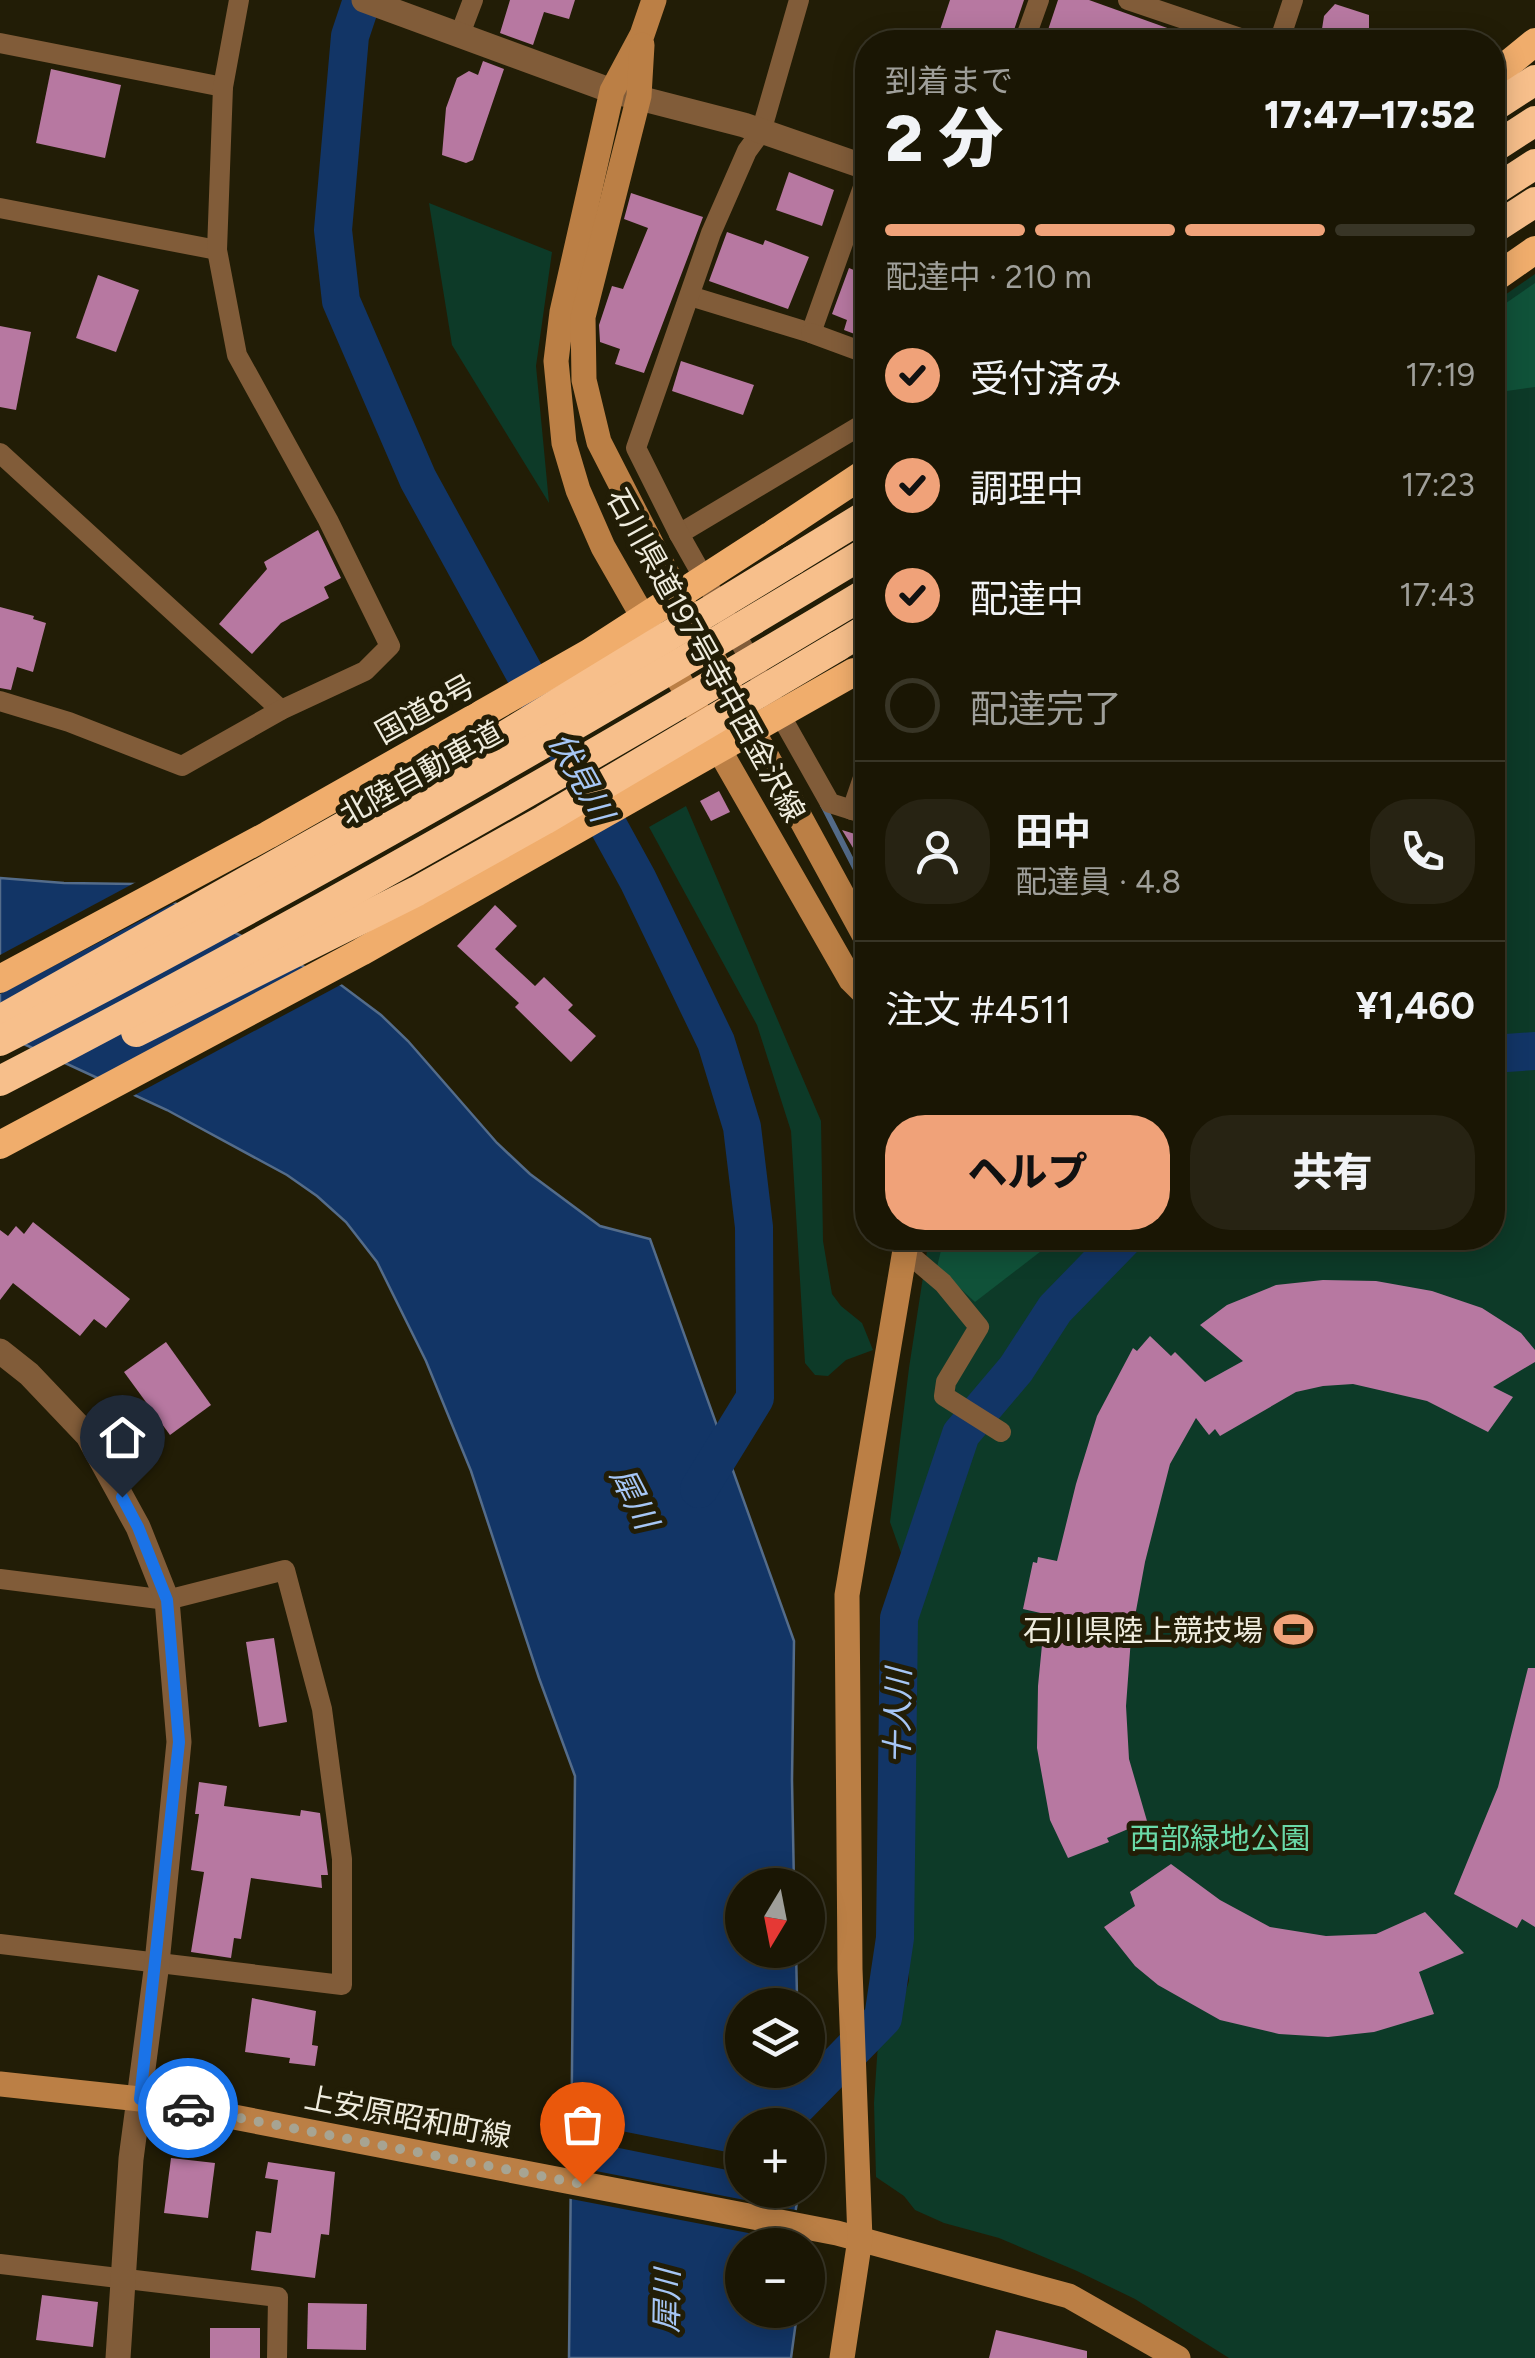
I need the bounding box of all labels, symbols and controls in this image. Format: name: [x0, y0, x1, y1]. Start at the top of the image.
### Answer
text: 到着まで: [885, 62, 1013, 100]
text: 17:47–17:52: [1264, 92, 1475, 138]
text: 2 分: [885, 99, 1003, 177]
text: 配達中 · 210 m: [885, 258, 1092, 296]
icon: check: [885, 348, 940, 403]
text: 受付済み: [970, 356, 1122, 402]
text: 17:19: [1405, 356, 1475, 394]
icon: check: [885, 458, 940, 513]
text: 調理中: [970, 466, 1084, 512]
text: 17:23: [1401, 466, 1475, 504]
street label: 石川県道197号寺中西金沢線: [599, 482, 813, 828]
icon: check: [885, 568, 940, 623]
text: 配達中: [970, 576, 1084, 622]
text: 17:43: [1399, 576, 1475, 614]
street label: 国道8号: [369, 667, 481, 751]
text: 配達完了: [970, 686, 1122, 732]
street label: 北陸自動車道: [333, 713, 509, 833]
water label: 伏見川: [541, 726, 622, 831]
button: person: [885, 799, 990, 904]
button: phone: [1370, 799, 1475, 904]
text: 田中: [1015, 809, 1091, 855]
text: 配達員 · 4.8: [1015, 863, 1181, 901]
text: ¥1,460: [1356, 983, 1475, 1029]
text: 注文 #4511: [885, 987, 1071, 1033]
button: ヘルプ: [885, 1115, 1170, 1230]
button: 共有: [1190, 1115, 1475, 1230]
pin: [80, 1395, 165, 1498]
icon: home: [95, 1410, 150, 1465]
water label: 犀川: [603, 1461, 667, 1538]
sports icon: 石川県陸上競技場: [1272, 1609, 1314, 1651]
place label: 石川県陸上競技場: [1023, 1612, 1263, 1649]
water label: 十人川: [878, 1665, 918, 1764]
park label: 西部緑地公園: [1130, 1820, 1310, 1857]
north arrow: [725, 1868, 825, 1968]
map controls: [725, 1868, 825, 2328]
button: layers: [725, 1988, 825, 2088]
courier: [138, 2058, 238, 2158]
street label: 上安原昭和町線: [301, 2079, 515, 2155]
icon: car: [161, 2081, 216, 2136]
pin: [540, 2082, 625, 2185]
icon: bag: [555, 2097, 610, 2152]
button: +: [725, 2108, 825, 2208]
button: −: [725, 2228, 825, 2328]
water label: 犀川: [647, 2266, 687, 2333]

